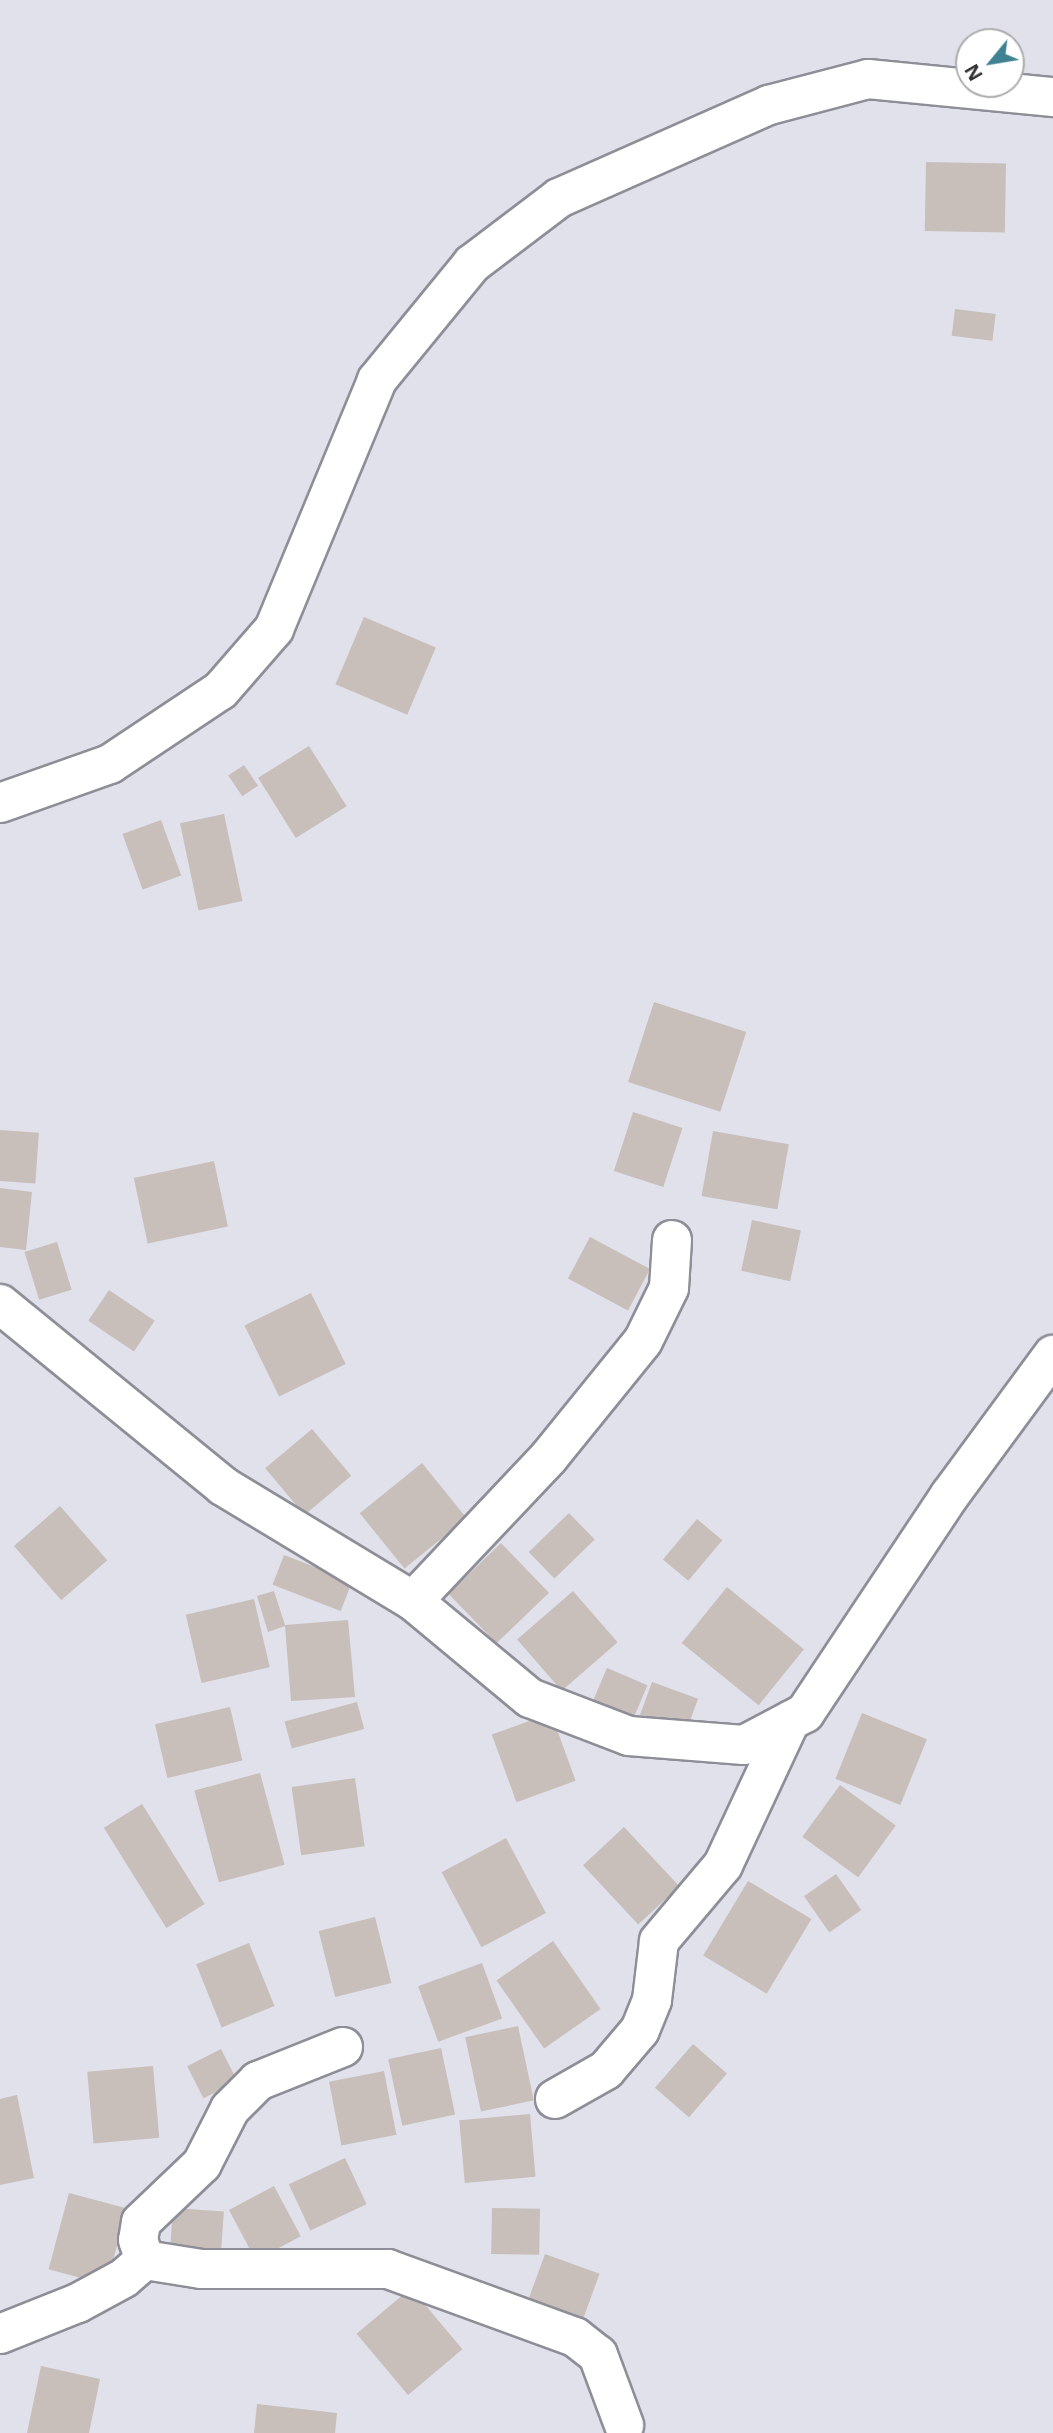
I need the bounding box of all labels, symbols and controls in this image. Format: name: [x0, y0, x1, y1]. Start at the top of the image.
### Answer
north arrow: [955, 28, 1025, 98]
text: N: [958, 59, 989, 86]

